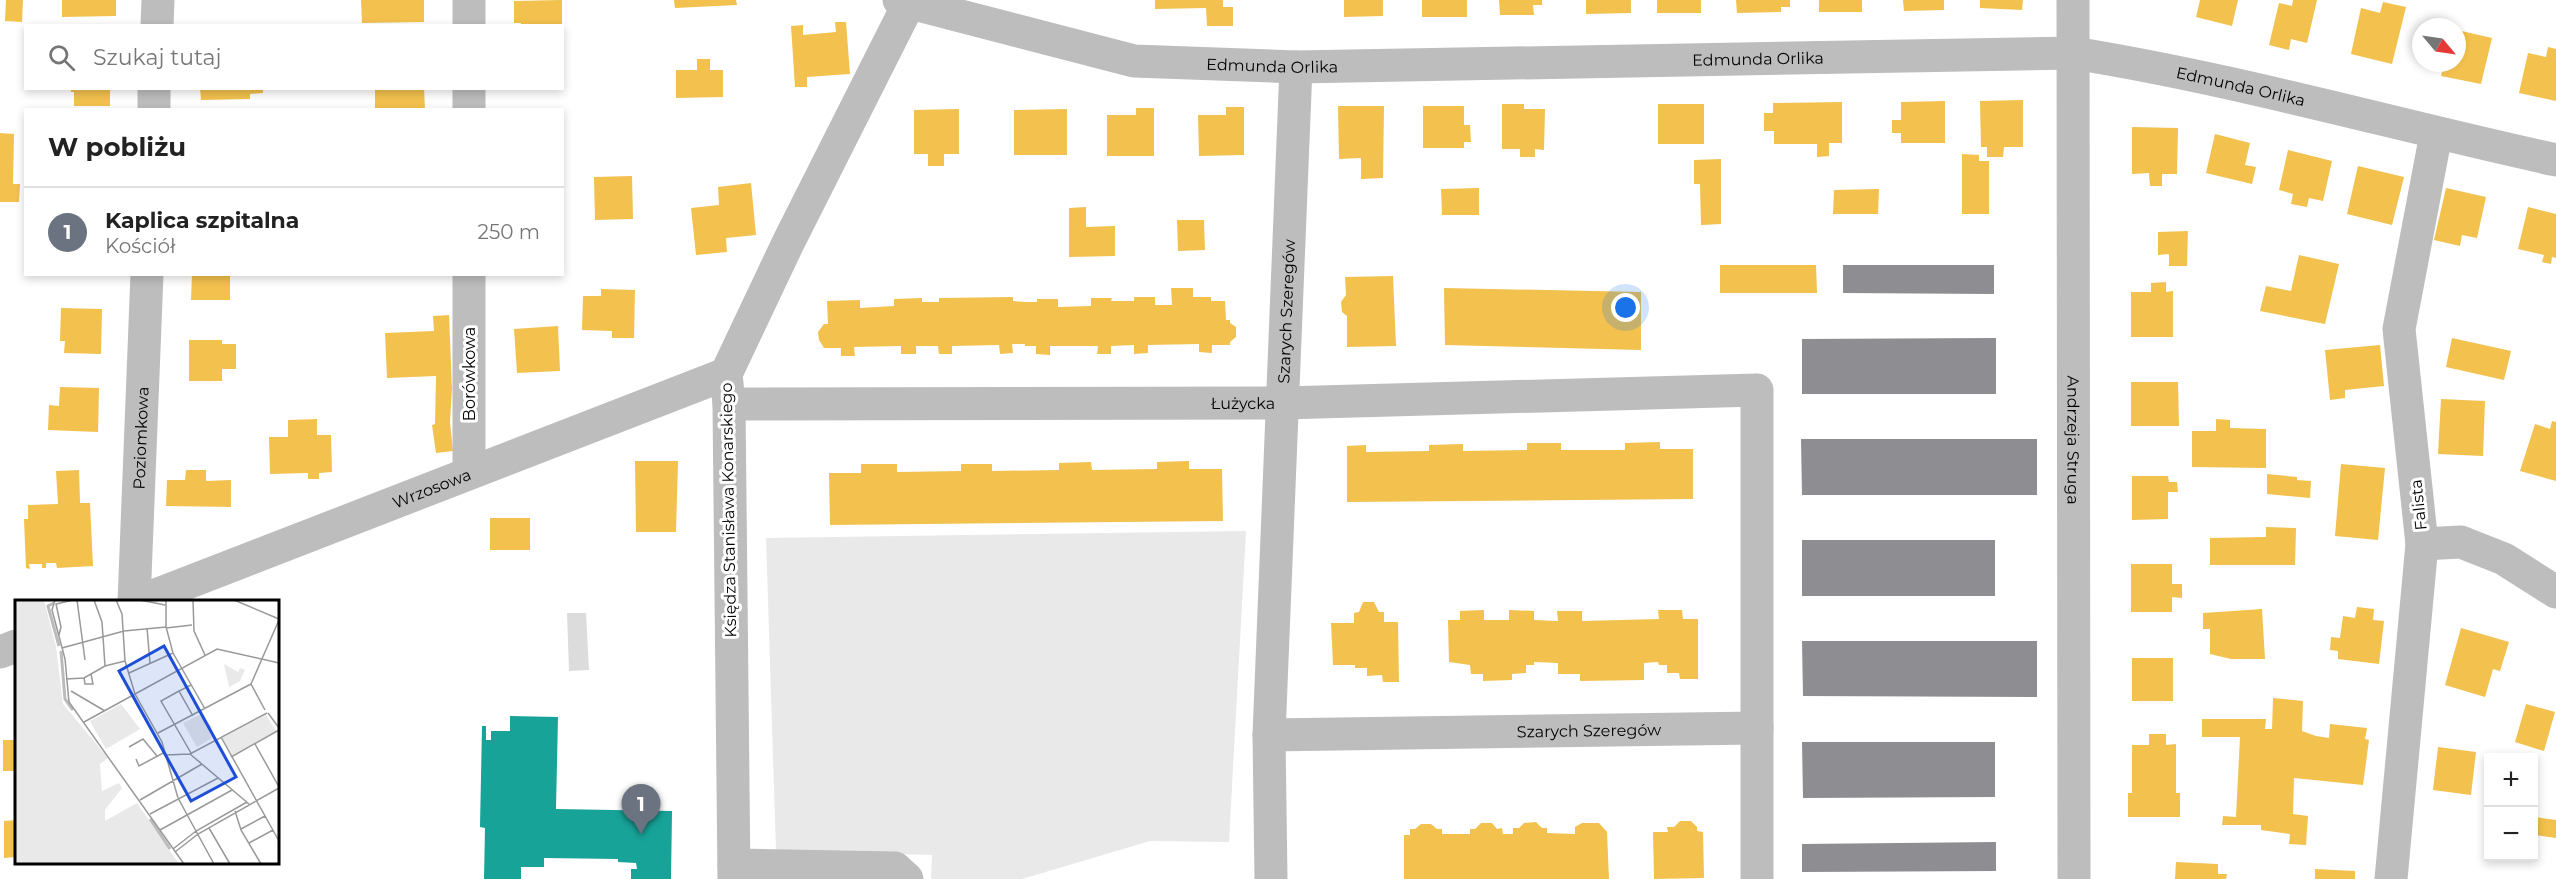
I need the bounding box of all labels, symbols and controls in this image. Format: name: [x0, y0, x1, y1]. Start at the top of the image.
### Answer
north arrow: [2412, 18, 2466, 72]
search box: [24, 24, 564, 90]
icon: search: [45, 41, 78, 74]
text: Szukaj tutaj: [93, 44, 221, 71]
street label: Edmunda Orlika: [1692, 48, 1824, 70]
street label: Edmunda Orlika: [1206, 55, 1338, 77]
street label: Edmunda Orlika: [2174, 63, 2307, 110]
text: W pobliżu: [48, 131, 186, 163]
text: Kaplica szpitalna: [105, 207, 299, 234]
text: 1: [64, 220, 71, 244]
text: 250 m: [478, 220, 540, 244]
text: Kościół: [105, 234, 176, 258]
street label: Szarych Szeregów: [1274, 239, 1299, 384]
your location: [1611, 293, 1640, 322]
street label: Borówkowa: [460, 327, 479, 421]
street label: Andrzeja Struga: [2063, 375, 2083, 505]
street label: Księdza Stanisława Konarskiego: [717, 382, 740, 638]
street label: Poziomkowa: [129, 386, 153, 490]
street label: Łużycka: [1211, 394, 1275, 413]
street label: Wrzosowa: [390, 465, 474, 512]
street label: Falista: [2406, 478, 2431, 531]
inset map: [15, 600, 279, 864]
street label: Szarych Szeregów: [1517, 720, 1661, 741]
map controls: [2484, 753, 2538, 861]
button: +: [2484, 753, 2538, 807]
pin: 1: [622, 784, 660, 834]
button: −: [2484, 807, 2538, 861]

